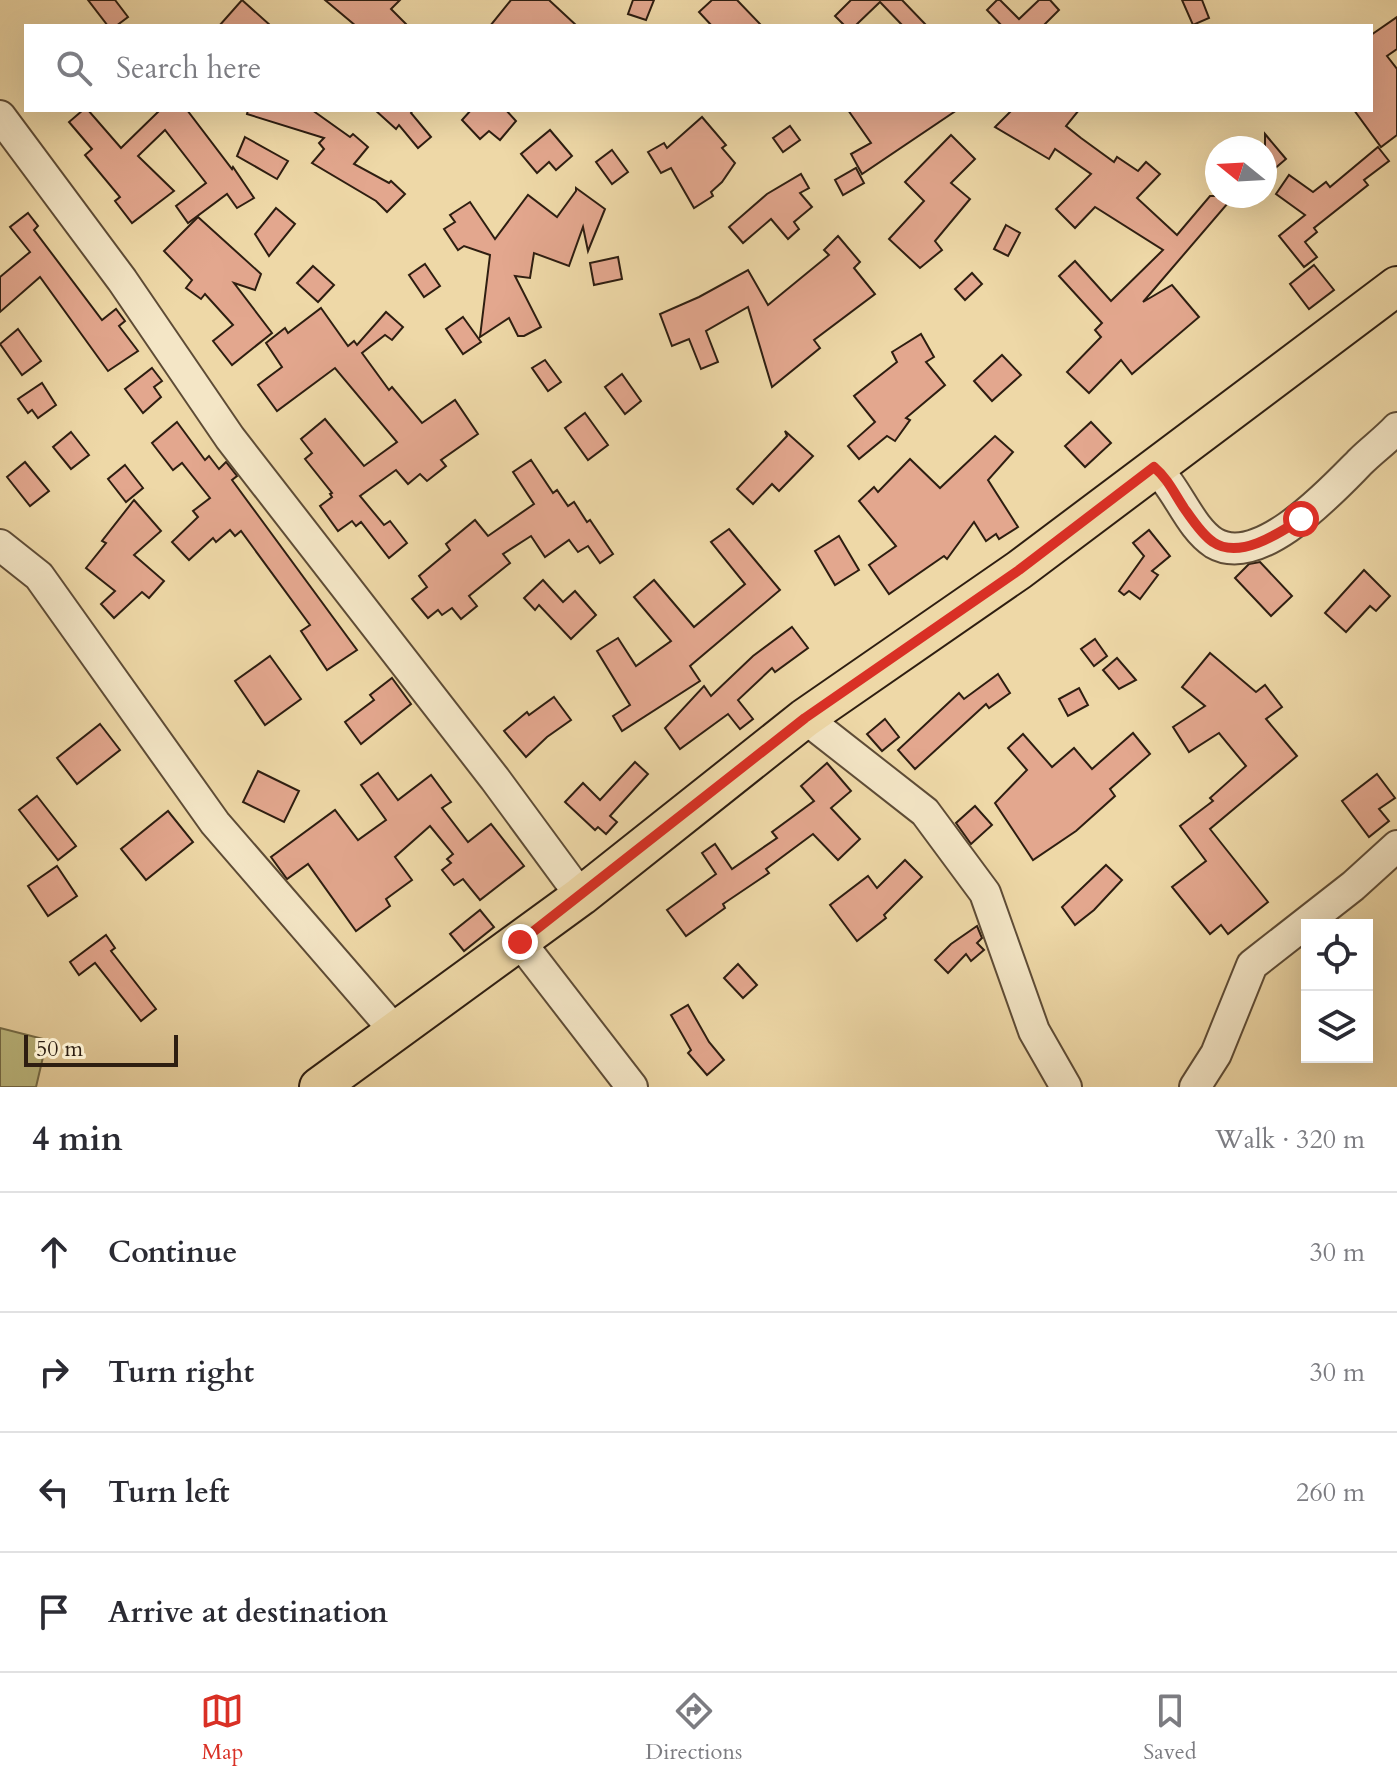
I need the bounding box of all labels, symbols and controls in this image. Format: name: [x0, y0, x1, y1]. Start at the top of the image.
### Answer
search box: [24, 24, 1373, 112]
icon: search: [52, 46, 96, 90]
text: Search here: [116, 48, 261, 89]
north arrow: [1205, 136, 1277, 208]
route start: [1283, 501, 1319, 537]
map controls: [1301, 919, 1373, 1063]
button: locate: [1301, 919, 1373, 991]
route end: [502, 924, 538, 960]
button: layers: [1301, 991, 1373, 1063]
scale bar: [24, 1031, 178, 1067]
text: 50 m: [36, 1034, 83, 1064]
text: 4 min: [32, 1116, 123, 1162]
text: Walk · 320 m: [1215, 1122, 1365, 1157]
icon: ahead: [32, 1230, 76, 1274]
text: Continue: [108, 1232, 237, 1273]
text: 30 m: [1309, 1235, 1365, 1270]
icon: right: [32, 1350, 76, 1394]
text: Turn right: [108, 1352, 254, 1393]
text: 30 m: [1309, 1355, 1365, 1390]
icon: left: [32, 1470, 76, 1514]
text: Turn left: [108, 1472, 230, 1513]
text: 260 m: [1296, 1475, 1365, 1510]
icon: arrive: [32, 1590, 76, 1634]
text: Arrive at destination: [108, 1592, 388, 1633]
tab: Map: [200, 1689, 244, 1767]
tab: Directions: [645, 1689, 742, 1767]
tab: Saved: [1143, 1689, 1197, 1767]

